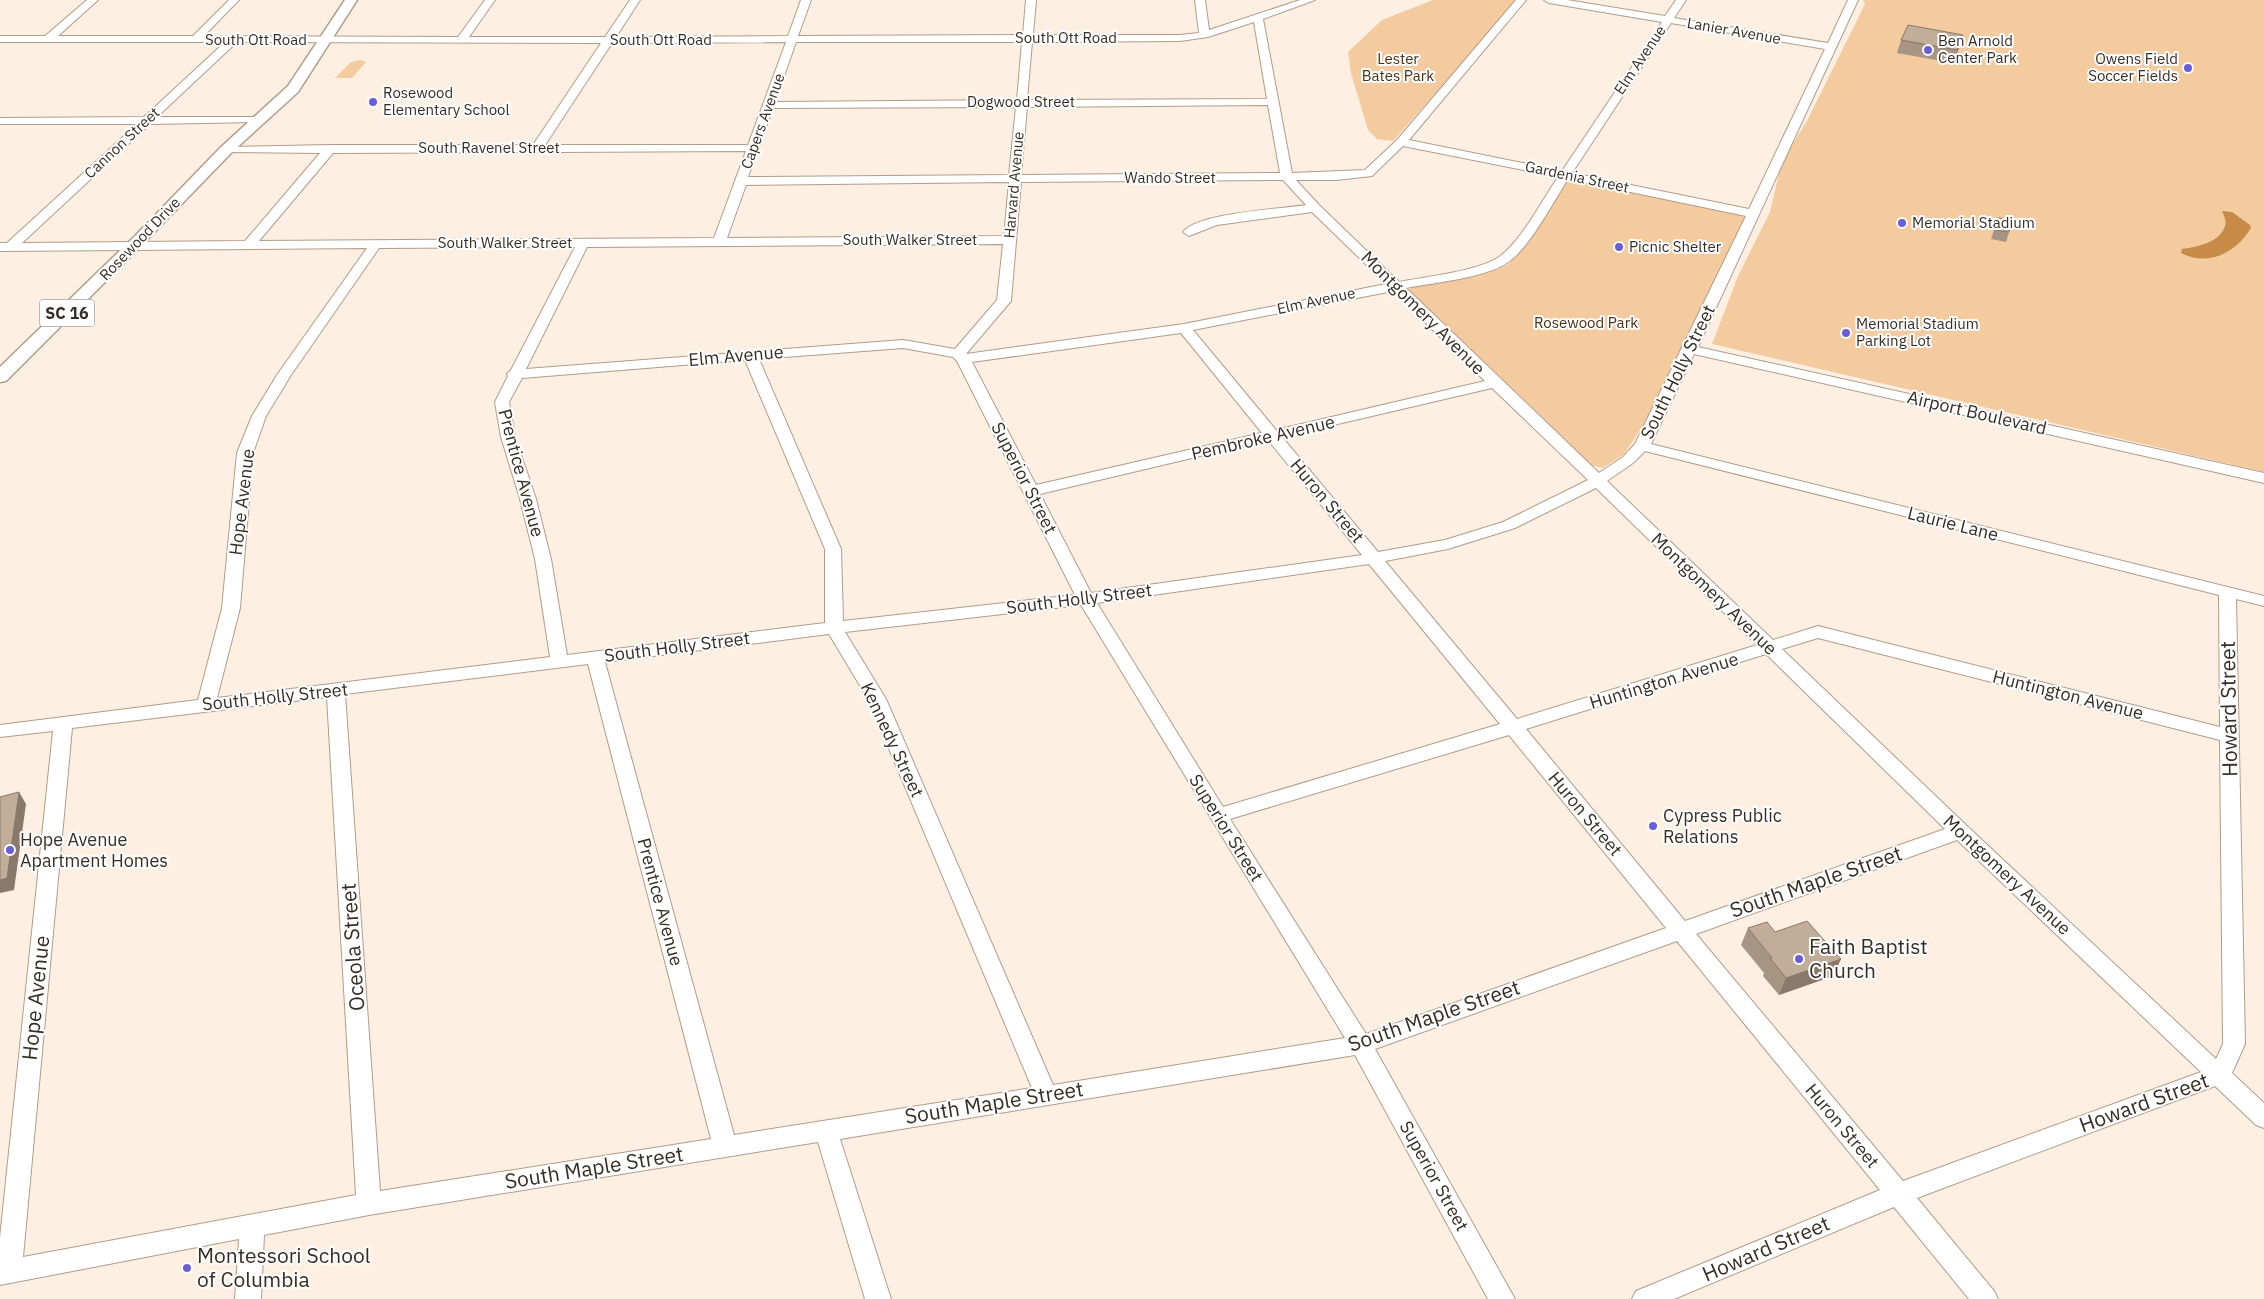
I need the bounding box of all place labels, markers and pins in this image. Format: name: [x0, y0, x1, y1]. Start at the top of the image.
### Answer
place label: Ben Arnold Center Park: [1938, 31, 2017, 67]
marker: Ben Arnold Center Park: [1922, 44, 1934, 56]
place label: Owens Field Soccer Fields: [2088, 49, 2178, 85]
marker: Owens Field Soccer Fields: [2182, 62, 2194, 74]
place label: Rosewood Elementary School: [383, 83, 510, 119]
marker: Rosewood Elementary School: [367, 96, 379, 108]
place label: Memorial Stadium: [1912, 213, 2035, 232]
marker: Memorial Stadium: [1896, 217, 1908, 229]
place label: Picnic Shelter: [1629, 237, 1722, 256]
marker: Picnic Shelter: [1613, 241, 1625, 253]
place label: Memorial Stadium Parking Lot: [1856, 314, 1979, 350]
marker: Memorial Stadium Parking Lot: [1840, 327, 1852, 339]
place label: Cypress Public Relations: [1663, 804, 1782, 848]
marker: Cypress Public Relations: [1647, 820, 1659, 832]
place label: Hope Avenue Apartment Homes: [20, 828, 168, 872]
marker: Hope Avenue Apartment Homes: [4, 844, 16, 856]
place label: Faith Baptist Church: [1809, 932, 1928, 984]
marker: Faith Baptist Church: [1793, 953, 1805, 965]
place label: Montessori School of Columbia: [197, 1241, 371, 1293]
marker: Montessori School of Columbia: [181, 1262, 193, 1274]

